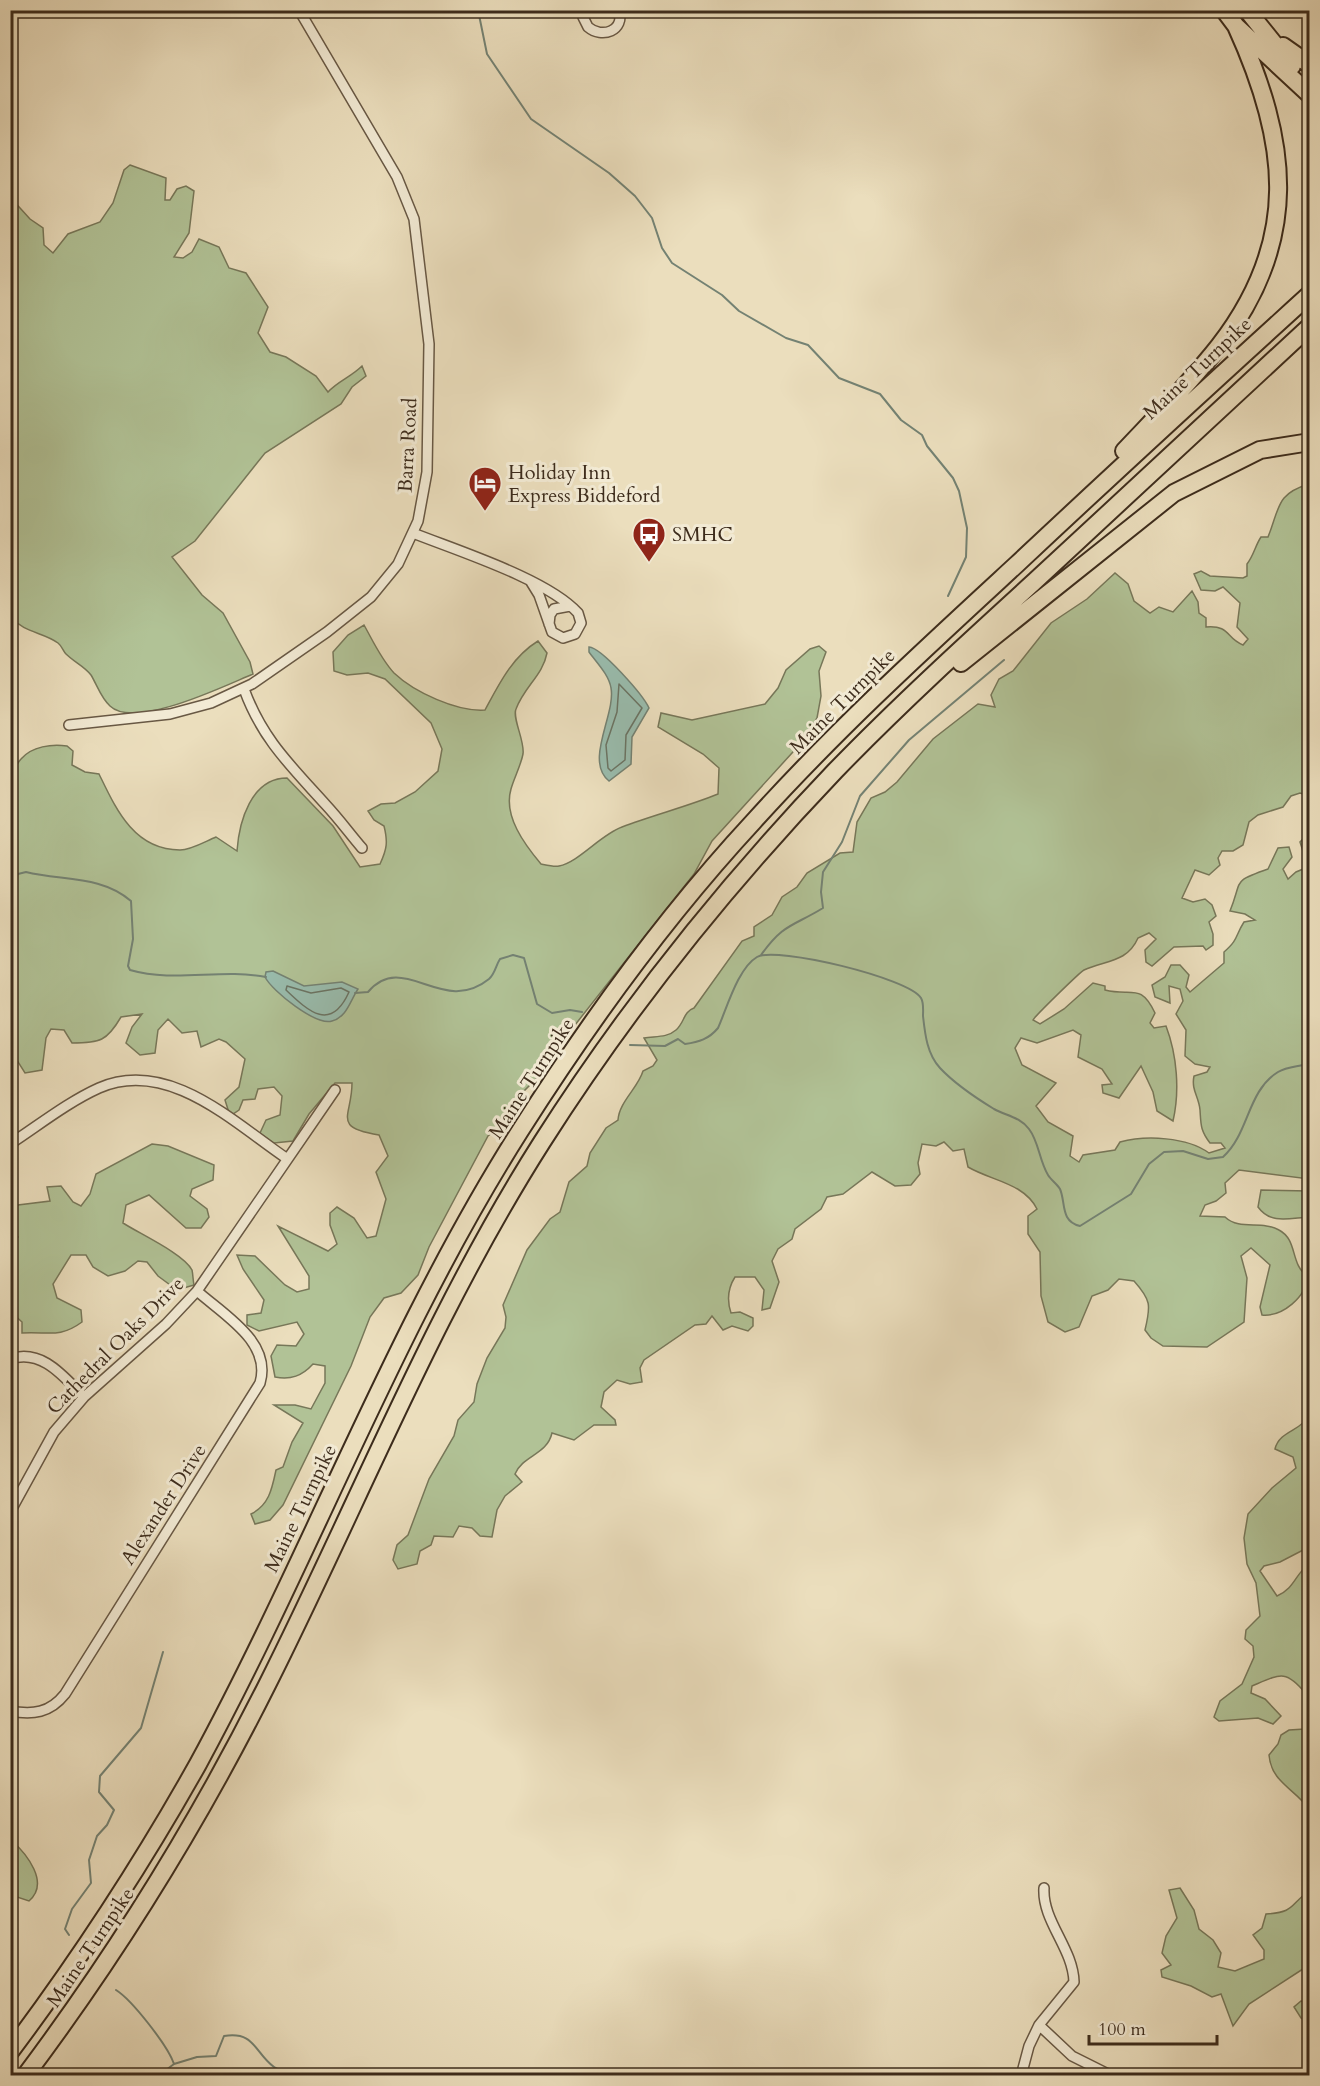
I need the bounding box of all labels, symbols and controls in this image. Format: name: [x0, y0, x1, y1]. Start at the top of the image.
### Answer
street label: Maine Turnpike: [1137, 311, 1257, 426]
street label: Barra Road: [392, 397, 423, 493]
place label: Holiday Inn Express Biddeford: [508, 459, 661, 509]
hotel icon: Holiday Inn Express Biddeford: [467, 465, 503, 512]
bus stop icon: SMHC: [631, 516, 667, 563]
place label: SMHC: [672, 521, 733, 548]
street label: Maine Turnpike: [784, 643, 901, 760]
street label: Maine Turnpike: [482, 1013, 581, 1144]
street label: Cathedral Oaks Drive: [41, 1271, 190, 1420]
street label: Alexander Drive: [114, 1439, 213, 1570]
street label: Maine Turnpike: [258, 1440, 343, 1577]
street label: Maine Turnpike: [40, 1882, 141, 2013]
scale bar: [1089, 2008, 1216, 2046]
text: 100 m: [1098, 2017, 1146, 2042]

